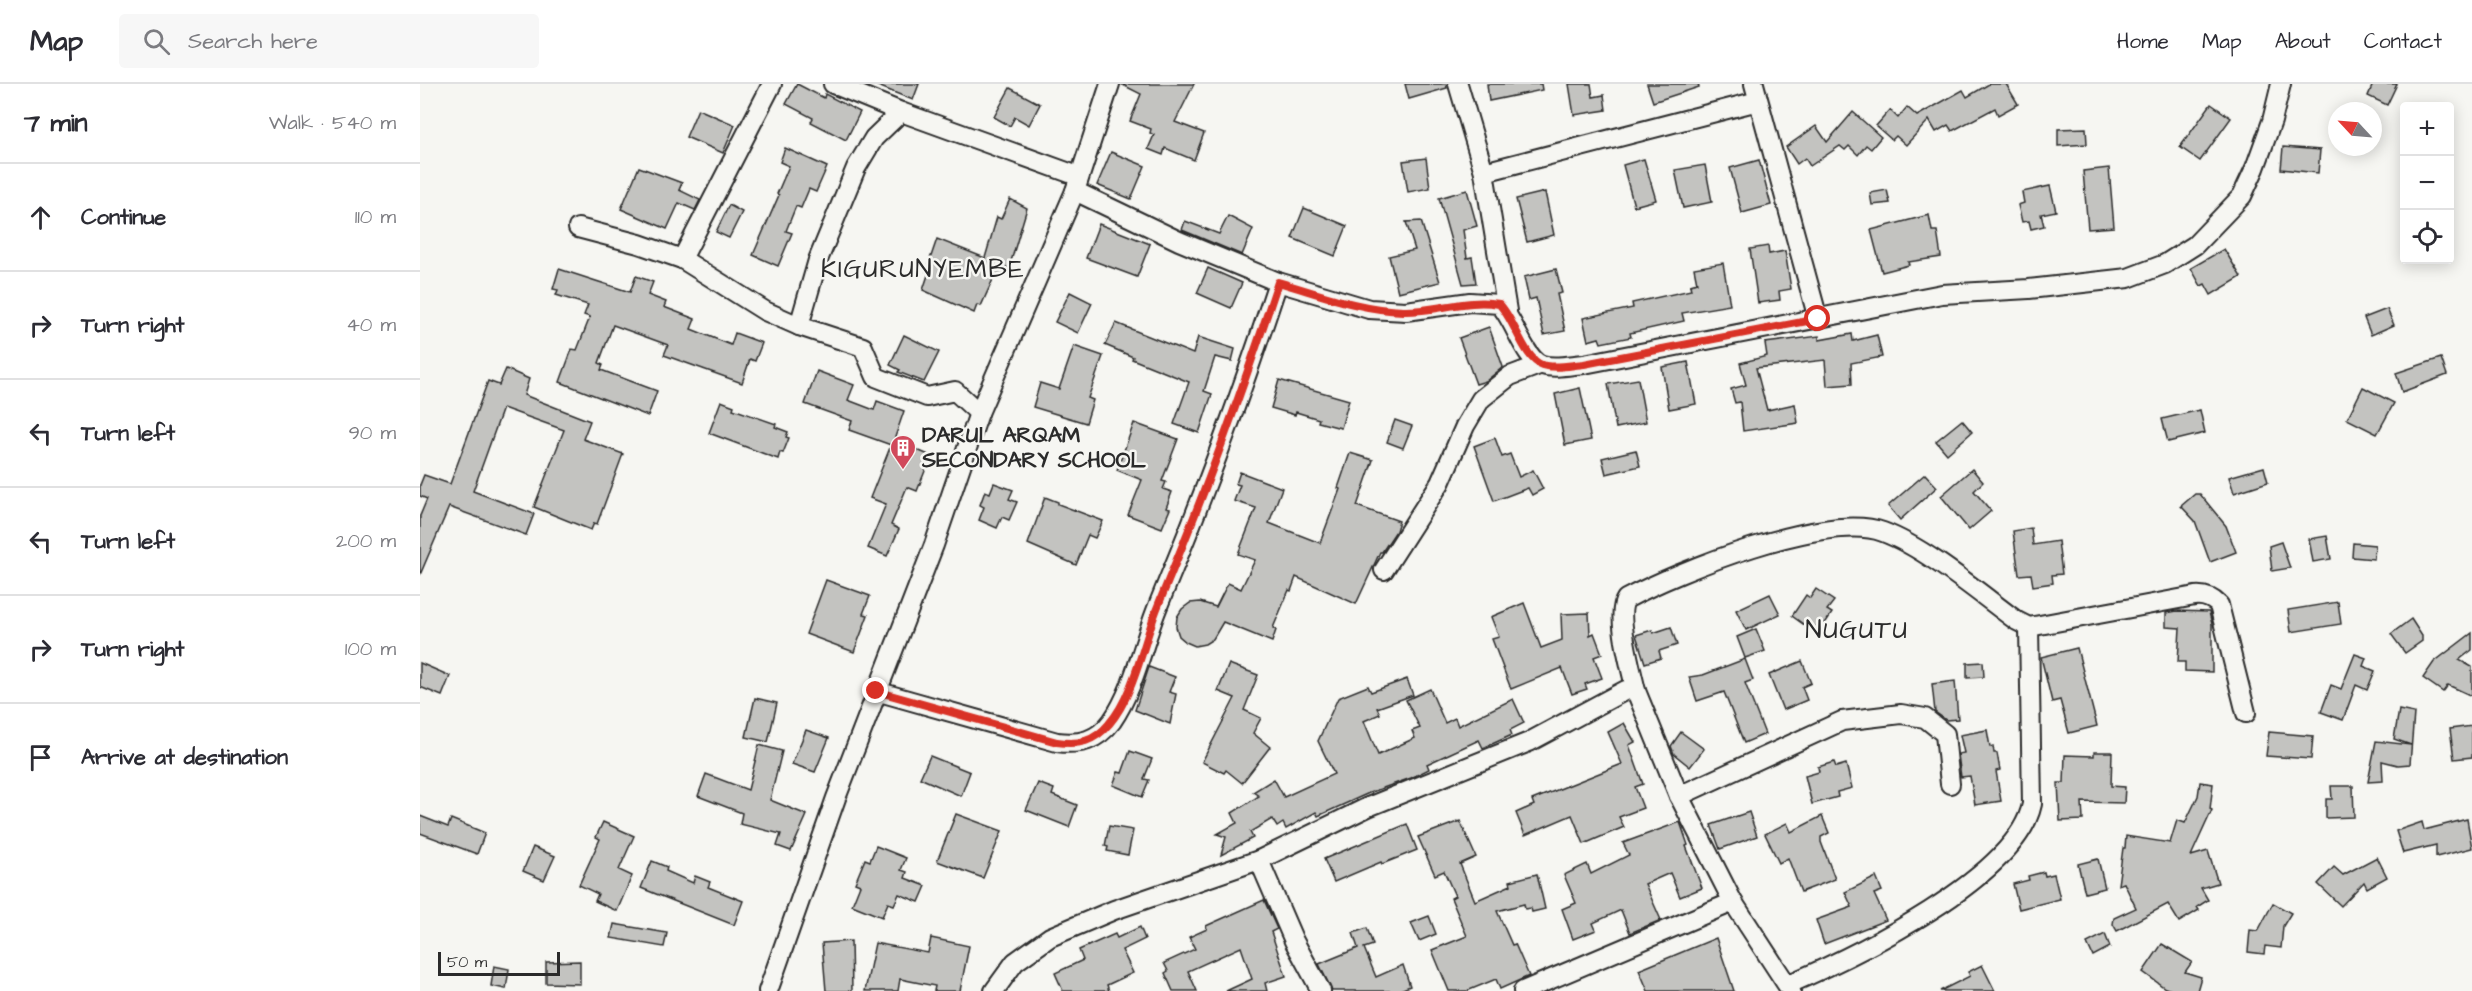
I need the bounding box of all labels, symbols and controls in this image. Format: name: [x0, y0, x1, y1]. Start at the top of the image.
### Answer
search box: [119, 14, 539, 68]
text: Map: [30, 22, 83, 61]
icon: search: [140, 25, 173, 58]
text: Search here: [188, 26, 318, 57]
text: Home: [2117, 27, 2169, 56]
text: Map: [2202, 27, 2242, 56]
text: About: [2275, 27, 2331, 56]
text: Contact: [2364, 27, 2442, 56]
north arrow: [2328, 102, 2382, 156]
map controls: [2400, 102, 2454, 264]
button: +: [2400, 102, 2454, 156]
text: 7 min: [24, 105, 88, 141]
text: Walk · 540 m: [269, 109, 396, 137]
button: −: [2400, 156, 2454, 210]
icon: ahead: [24, 201, 57, 234]
text: Continue: [81, 202, 166, 233]
text: 110 m: [355, 203, 396, 231]
button: locate: [2400, 210, 2454, 264]
district label: KIGURUNYEMBE: [821, 251, 1025, 287]
route start: [1804, 305, 1830, 331]
icon: right: [24, 309, 57, 342]
text: Turn right: [81, 310, 184, 341]
text: 40 m: [346, 311, 396, 339]
icon: left: [24, 417, 57, 450]
text: Turn left: [81, 418, 175, 449]
text: 90 m: [348, 419, 396, 447]
place label: DARUL ARQAM SECONDARY SCHOOL: [921, 420, 1146, 476]
building icon: DARUL ARQAM SECONDARY SCHOOL: [888, 433, 918, 471]
icon: left: [24, 525, 57, 558]
text: Turn left: [81, 526, 175, 557]
text: 200 m: [336, 527, 396, 555]
district label: NUGUTU: [1805, 612, 1909, 648]
icon: right: [24, 633, 57, 666]
text: Turn right: [81, 634, 184, 665]
text: 100 m: [345, 635, 396, 663]
route end: [862, 677, 888, 703]
icon: arrive: [24, 741, 57, 774]
text: Arrive at destination: [81, 742, 288, 773]
scale bar: [438, 949, 560, 976]
text: 50 m: [447, 951, 487, 973]

